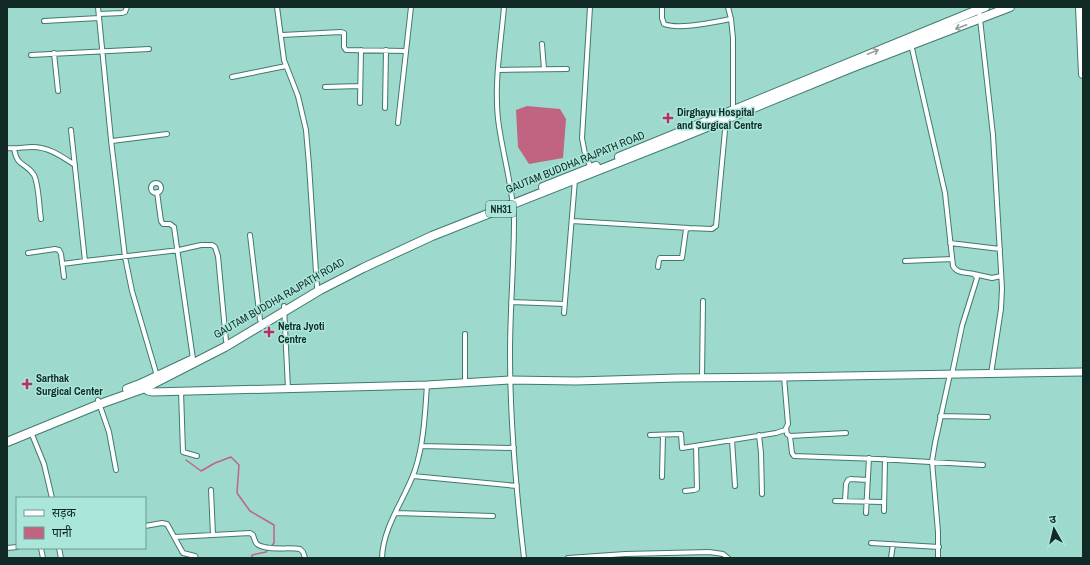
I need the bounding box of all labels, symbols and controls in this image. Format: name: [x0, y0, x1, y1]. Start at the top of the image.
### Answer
one-way arrow: [955, 23, 967, 31]
one-way arrow: [867, 48, 879, 56]
place label: Dirghayu Hospital and Surgical Centre: [677, 105, 762, 132]
marker: Dirghayu Hospital and Surgical Centre: [662, 112, 674, 124]
street label: GAUTAM BUDDHA RAJPATH ROAD: [503, 128, 647, 196]
road number: NH31: [486, 201, 516, 217]
street label: GAUTAM BUDDHA RAJPATH ROAD: [211, 255, 347, 341]
place label: Netra Jyoti Centre: [278, 319, 325, 346]
marker: Netra Jyoti Centre: [263, 326, 275, 338]
place label: Sarthak Surgical Center: [36, 371, 103, 398]
marker: Sarthak Surgical Center: [21, 378, 33, 390]
legend: [16, 497, 146, 549]
text: सड़क: [52, 505, 77, 521]
north arrow: [1034, 509, 1074, 549]
text: उ: [1048, 512, 1057, 526]
text: पानी: [52, 525, 73, 541]

